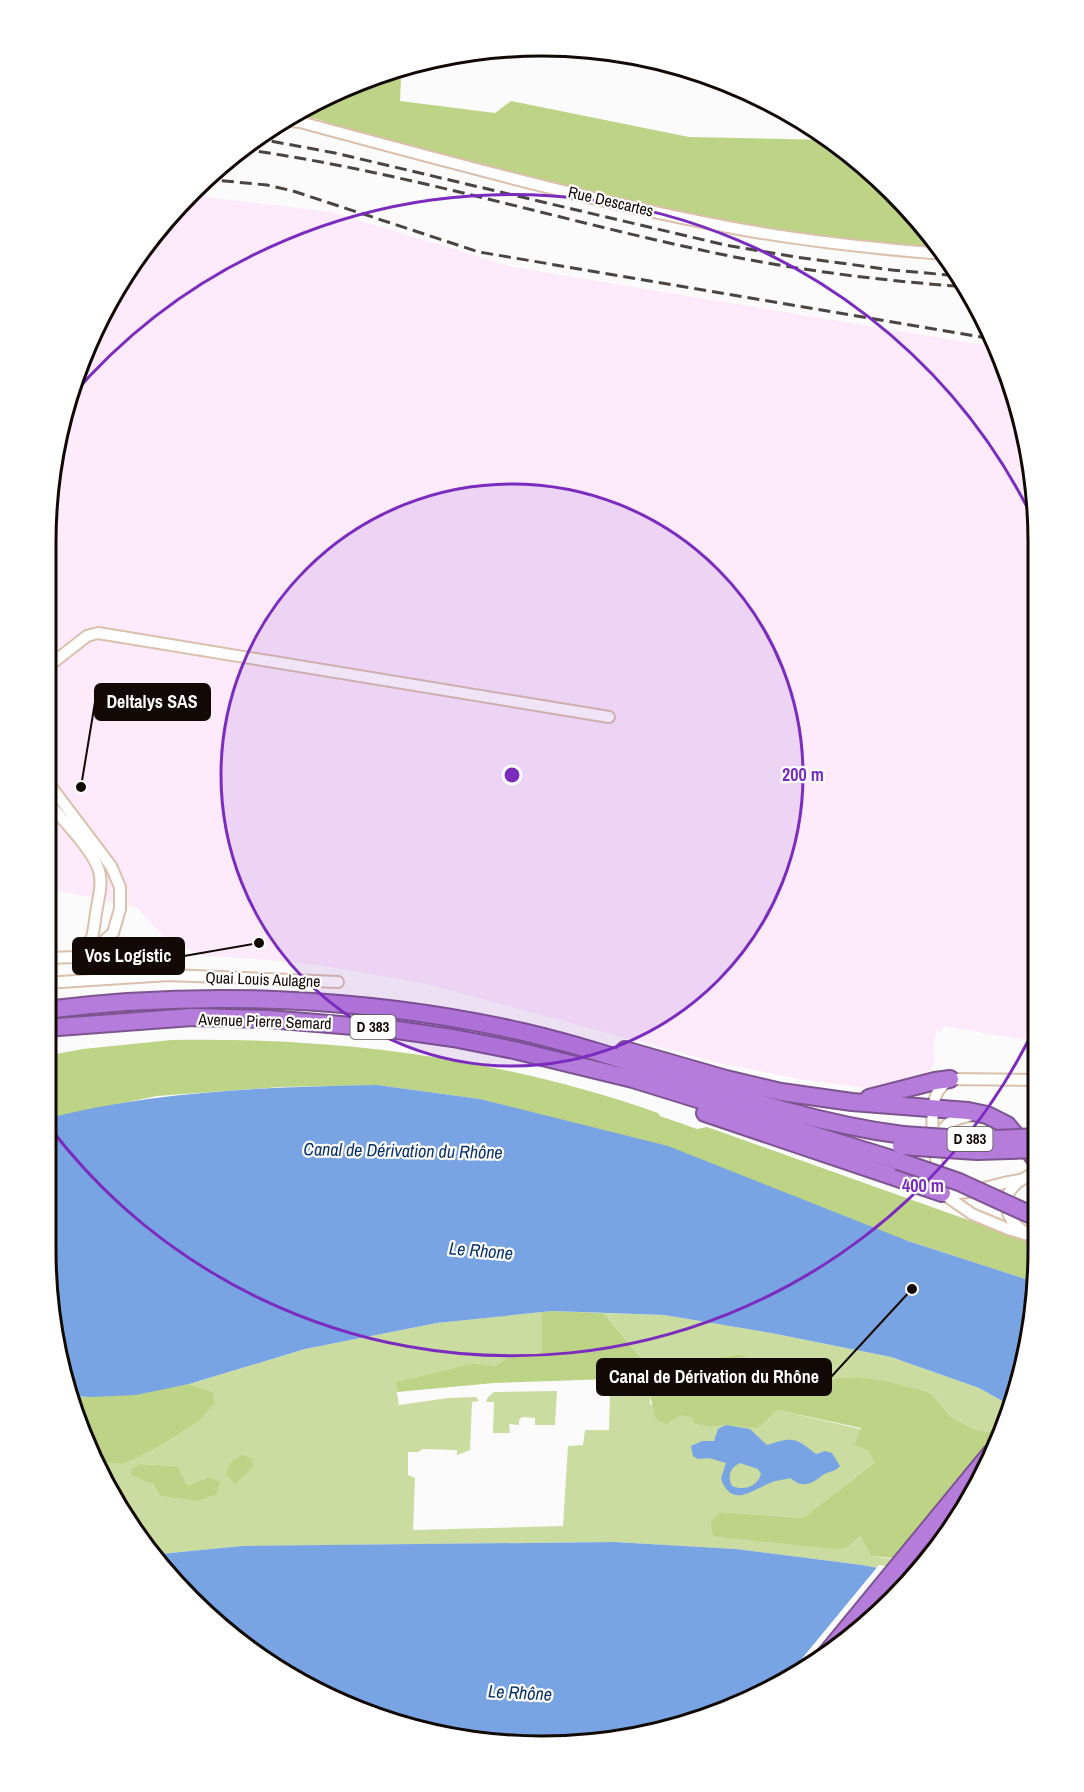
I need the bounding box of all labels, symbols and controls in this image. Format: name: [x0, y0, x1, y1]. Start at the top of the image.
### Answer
street label: Rue Descartes: [566, 181, 656, 221]
callout: Deltalys SAS: [95, 684, 210, 720]
text: Deltalys SAS: [106, 689, 198, 714]
text: 200 m: [782, 762, 824, 787]
centre of rings: [502, 765, 522, 785]
callout: Vos Logistic: [73, 938, 184, 974]
text: Vos Logistic: [85, 943, 171, 968]
street label: Quai Louis Aulagne: [205, 966, 321, 992]
street label: Avenue Pierre Semard: [197, 1008, 332, 1034]
road number: D 383: [350, 1015, 395, 1039]
road number: D 383: [948, 1127, 992, 1151]
water label: Canal de Dérivation du Rhône: [303, 1136, 503, 1165]
text: 400 m: [902, 1173, 944, 1198]
water label: Le Rhone: [448, 1235, 514, 1266]
callout: Canal de Dérivation du Rhône: [597, 1359, 831, 1395]
text: Canal de Dérivation du Rhône: [609, 1364, 819, 1389]
water label: Le Rhône: [487, 1678, 553, 1707]

